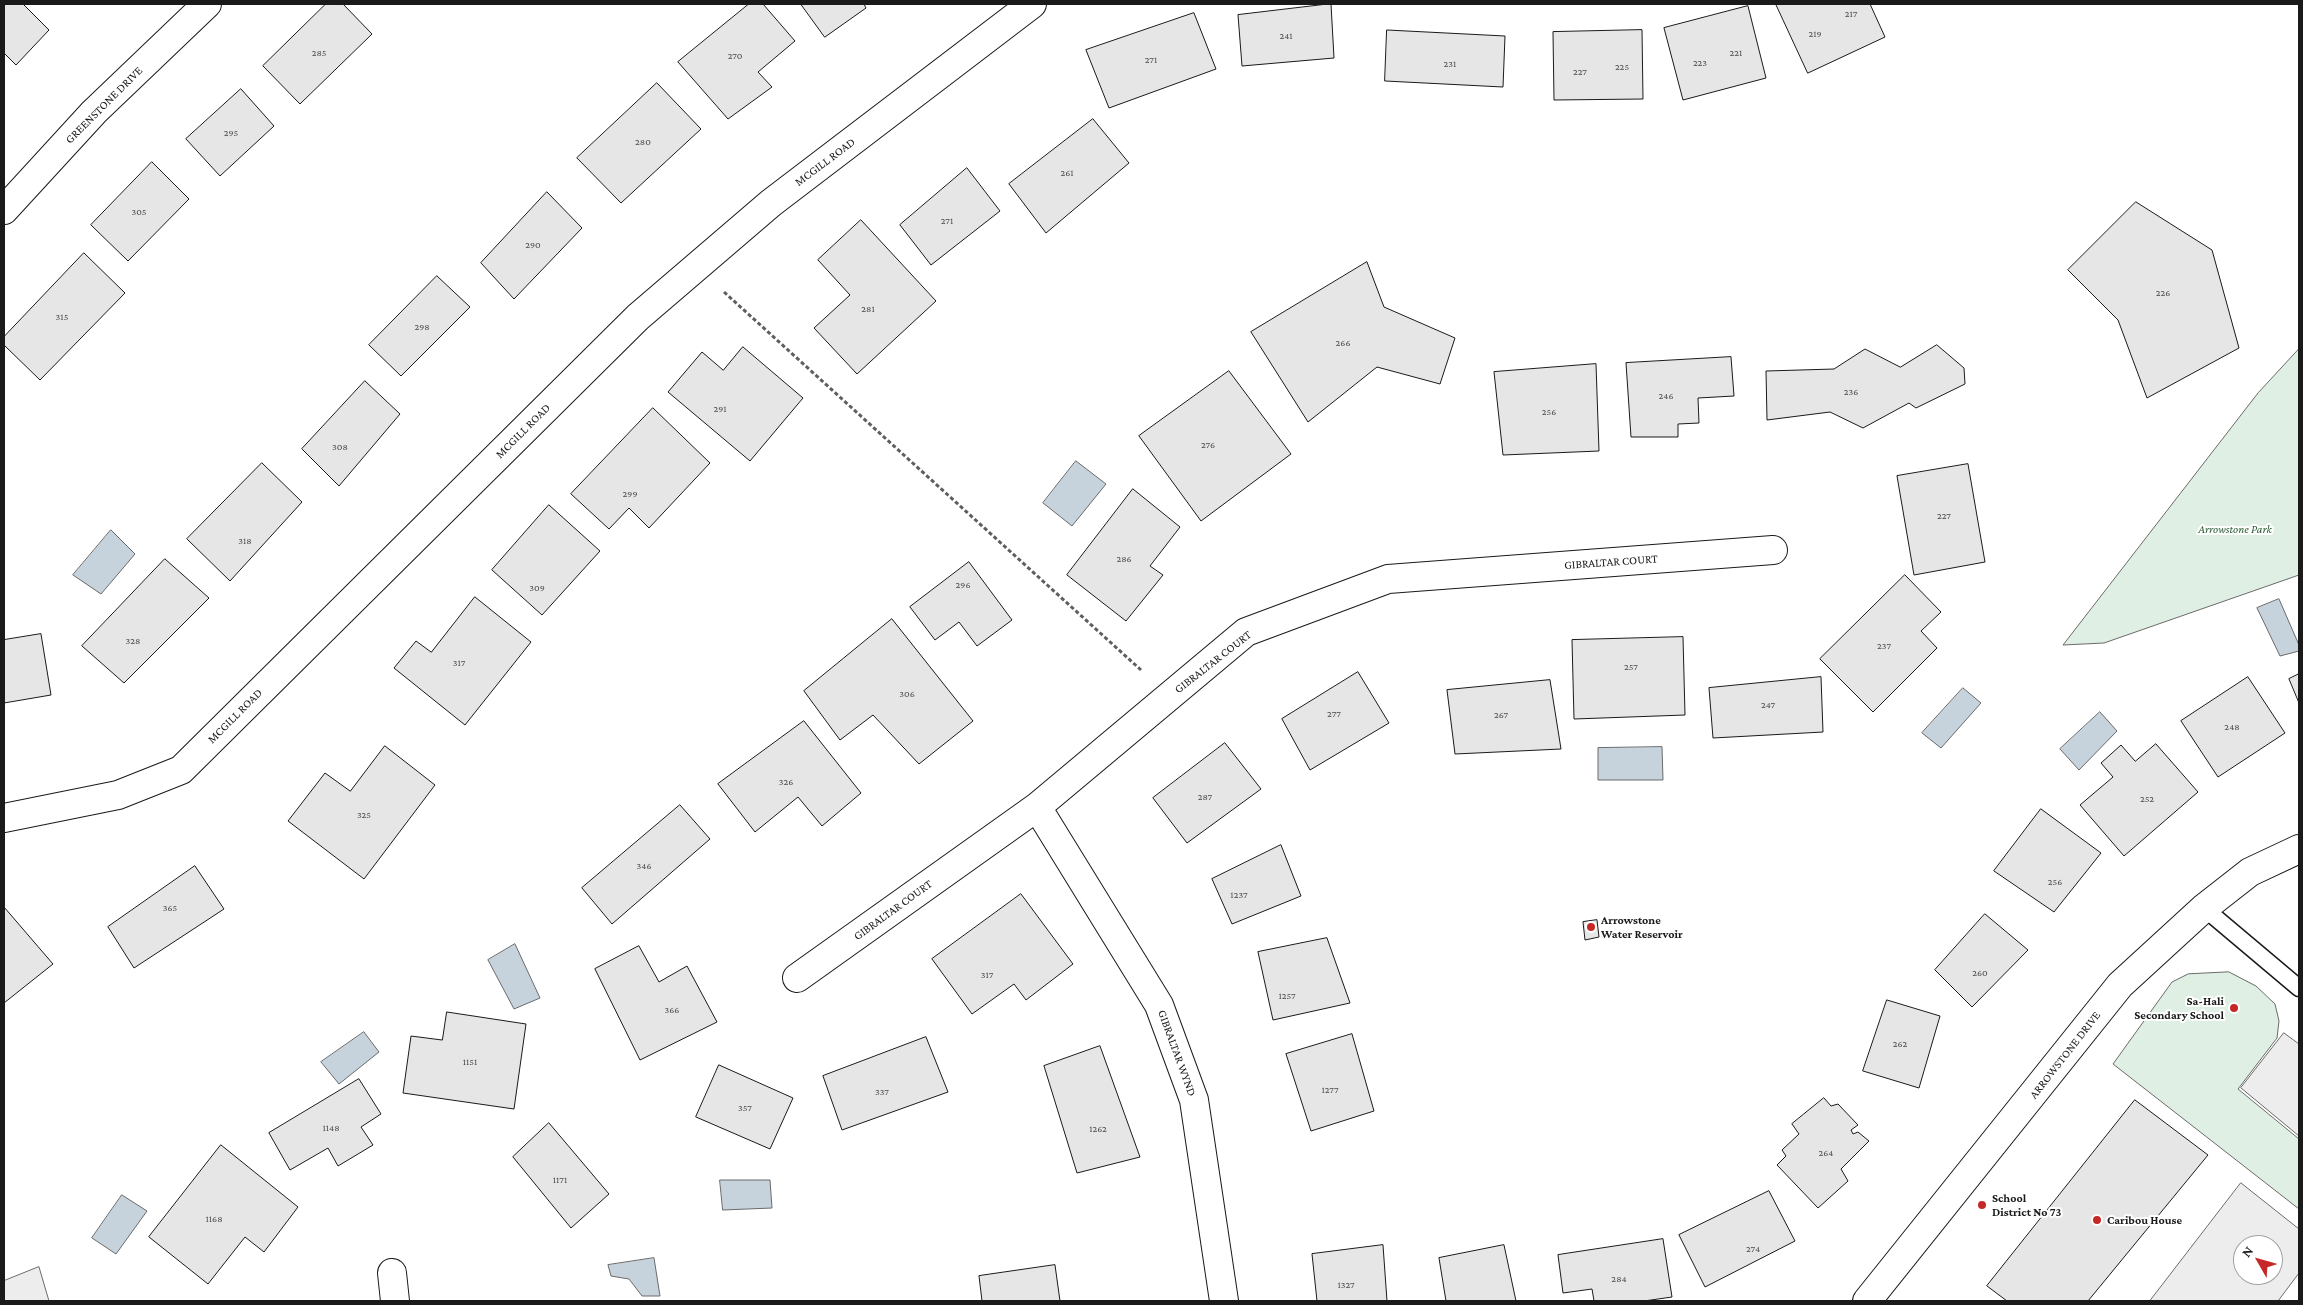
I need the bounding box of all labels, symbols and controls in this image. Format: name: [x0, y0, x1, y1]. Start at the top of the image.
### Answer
house number: 217: [1845, 8, 1857, 20]
house number: 219: [1808, 28, 1822, 40]
house number: 241: [1279, 30, 1293, 42]
house number: 285: [312, 47, 326, 59]
house number: 221: [1730, 47, 1742, 59]
house number: 270: [728, 50, 742, 62]
house number: 271: [1145, 54, 1157, 66]
house number: 223: [1693, 57, 1707, 69]
house number: 231: [1444, 58, 1456, 70]
house number: 225: [1615, 61, 1629, 73]
street label: GREENSTONE DRIVE: [62, 63, 146, 147]
house number: 227: [1573, 66, 1587, 78]
house number: 295: [224, 127, 238, 139]
street label: MCGILL ROAD: [792, 135, 858, 189]
house number: 280: [635, 136, 651, 148]
house number: 261: [1060, 167, 1074, 179]
house number: 305: [131, 206, 147, 218]
house number: 271: [941, 215, 953, 227]
house number: 290: [525, 239, 541, 251]
house number: 226: [2156, 287, 2170, 299]
house number: 281: [861, 303, 875, 315]
house number: 315: [56, 311, 68, 323]
house number: 298: [414, 321, 430, 333]
house number: 266: [1336, 337, 1350, 349]
house number: 236: [1844, 386, 1858, 398]
house number: 246: [1659, 390, 1673, 402]
street label: MCGILL ROAD: [493, 401, 553, 461]
house number: 291: [713, 403, 727, 415]
house number: 256: [1542, 406, 1556, 418]
house number: 276: [1201, 439, 1215, 451]
house number: 308: [332, 441, 348, 453]
house number: 299: [623, 488, 637, 500]
house number: 227: [1937, 510, 1951, 522]
park label: Arrowstone Park: [2198, 522, 2272, 536]
house number: 318: [238, 535, 252, 547]
street label: GIBRALTAR COURT: [1564, 552, 1658, 572]
house number: 286: [1116, 553, 1132, 565]
house number: 296: [956, 579, 970, 591]
house number: 309: [529, 582, 545, 594]
street label: GIBRALTAR COURT: [1172, 627, 1254, 697]
house number: 328: [126, 635, 140, 647]
house number: 237: [1877, 640, 1891, 652]
house number: 317: [453, 657, 465, 669]
house number: 257: [1624, 661, 1638, 673]
street label: MCGILL ROAD: [205, 686, 265, 746]
house number: 306: [899, 688, 915, 700]
house number: 247: [1761, 699, 1775, 711]
house number: 277: [1327, 708, 1341, 720]
house number: 267: [1494, 709, 1508, 721]
house number: 248: [2224, 721, 2240, 733]
house number: 326: [779, 776, 793, 788]
house number: 287: [1198, 791, 1212, 803]
house number: 252: [2140, 793, 2154, 805]
house number: 325: [357, 809, 371, 821]
house number: 346: [637, 860, 651, 872]
house number: 256: [2048, 876, 2062, 888]
street label: GIBRALTAR COURT: [851, 877, 935, 943]
house number: 1237: [1230, 889, 1248, 901]
house number: 365: [163, 902, 177, 914]
place label: Arrowstone Water Reservoir: [1601, 913, 1683, 941]
marker: Arrowstone Water Reservoir: [1585, 921, 1597, 933]
house number: 260: [1972, 967, 1988, 979]
house number: 317: [981, 969, 993, 981]
house number: 1257: [1278, 990, 1296, 1002]
place label: Sa-Hali Secondary School: [2134, 994, 2224, 1022]
marker: Sa-Hali Secondary School: [2228, 1002, 2240, 1014]
house number: 366: [665, 1004, 679, 1016]
street label: GIBRALTAR WYND: [1155, 1008, 1199, 1098]
street label: ARROWSTONE DRIVE: [2026, 1008, 2104, 1102]
house number: 262: [1893, 1038, 1907, 1050]
house number: 1151: [463, 1056, 477, 1068]
house number: 1277: [1321, 1084, 1339, 1096]
house number: 337: [875, 1086, 889, 1098]
house number: 357: [738, 1102, 752, 1114]
house number: 1148: [322, 1122, 340, 1134]
house number: 1262: [1089, 1123, 1107, 1135]
house number: 264: [1819, 1147, 1833, 1159]
house number: 1171: [553, 1174, 567, 1186]
place label: School District No 73: [1992, 1191, 2061, 1219]
marker: School District No 73: [1976, 1199, 1988, 1211]
house number: 1168: [205, 1213, 223, 1225]
place label: Caribou House: [2107, 1213, 2182, 1227]
marker: Caribou House: [2091, 1214, 2103, 1226]
north arrow: [2233, 1235, 2283, 1285]
house number: 274: [1746, 1243, 1760, 1255]
text: N: [2238, 1243, 2256, 1260]
house number: 284: [1611, 1273, 1627, 1285]
house number: 1327: [1337, 1279, 1355, 1291]

